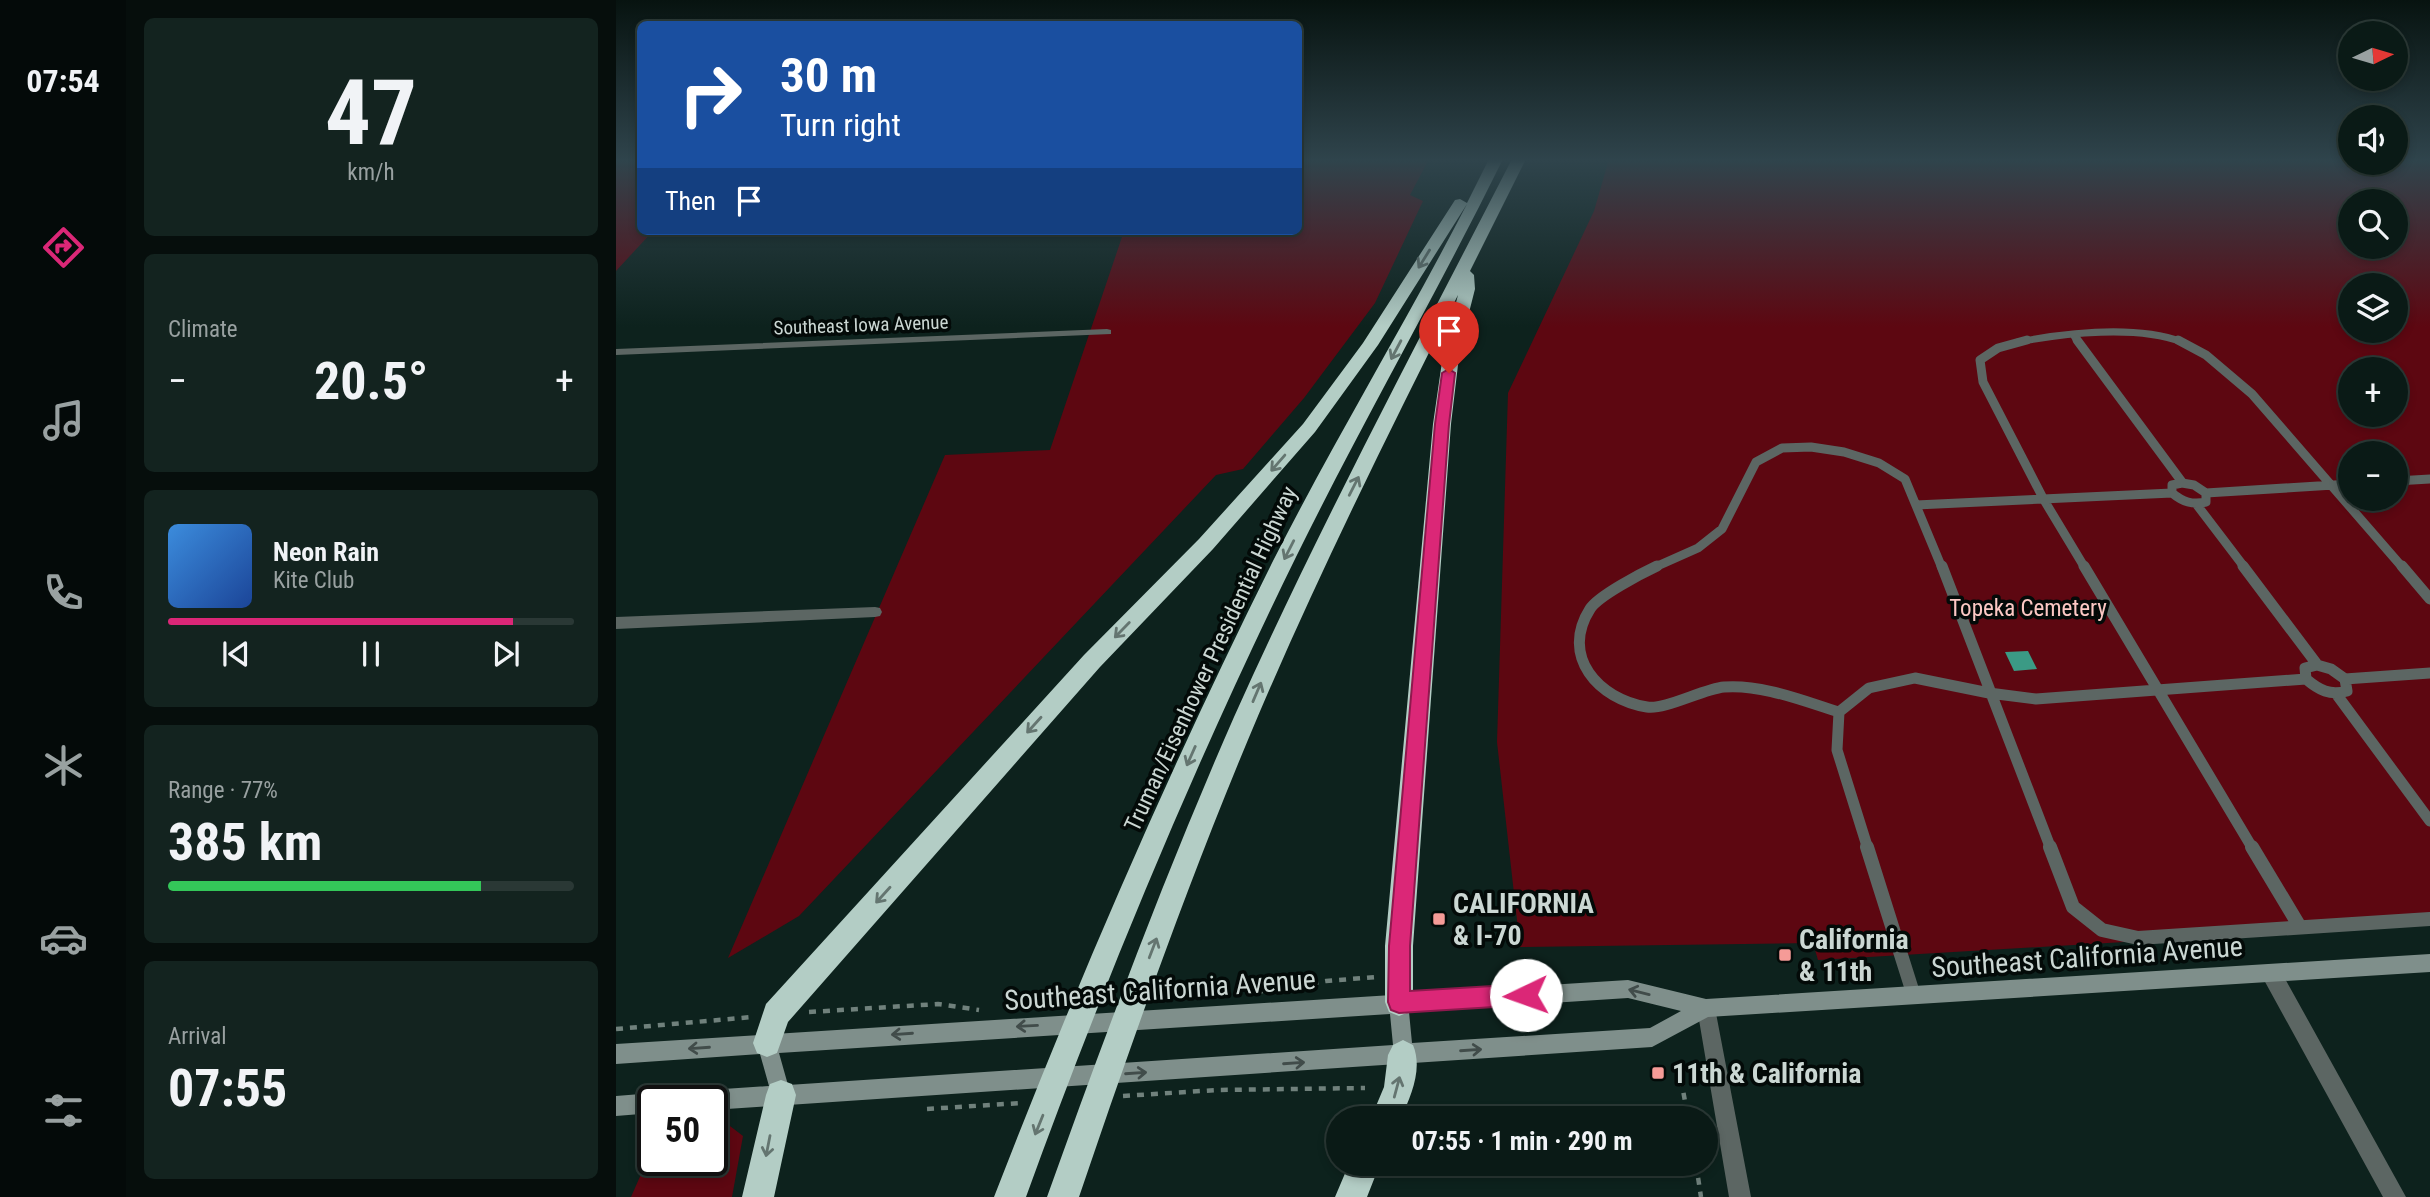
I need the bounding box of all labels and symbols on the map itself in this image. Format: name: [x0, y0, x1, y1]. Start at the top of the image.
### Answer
north arrow: [2338, 21, 2408, 91]
one-way arrow: [1417, 249, 1432, 268]
pin: [1419, 301, 1479, 373]
street label: Southeast Iowa Avenue: [773, 310, 949, 340]
one-way arrow: [1388, 339, 1402, 359]
one-way arrow: [1269, 454, 1286, 471]
one-way arrow: [1347, 477, 1361, 497]
street label: Truman/Eisenhower Presidential Highway: [1119, 482, 1303, 836]
one-way arrow: [1281, 539, 1295, 560]
park label: Topeka Cemetery: [1949, 595, 2107, 622]
one-way arrow: [1114, 621, 1131, 638]
one-way arrow: [1252, 682, 1265, 704]
one-way arrow: [1026, 716, 1042, 734]
one-way arrow: [1184, 745, 1197, 766]
one-way arrow: [874, 886, 891, 903]
place label: CALIFORNIA & I-70: [1453, 887, 1594, 952]
marker: CALIFORNIA & I-70: [1431, 911, 1447, 927]
place label: California & 11th: [1799, 923, 1909, 988]
street label: Southeast California Avenue: [1930, 930, 2244, 984]
one-way arrow: [1148, 938, 1161, 960]
marker: California & 11th: [1777, 947, 1793, 963]
position arrow: [1489, 958, 1563, 1032]
street label: Southeast California Avenue: [1003, 963, 1317, 1017]
one-way arrow: [1628, 984, 1651, 998]
one-way arrow: [1016, 1020, 1038, 1033]
one-way arrow: [891, 1028, 914, 1041]
one-way arrow: [689, 1042, 711, 1055]
one-way arrow: [1459, 1043, 1482, 1056]
one-way arrow: [1282, 1056, 1305, 1069]
place label: 11th & California: [1672, 1057, 1861, 1090]
marker: 11th & California: [1650, 1065, 1666, 1081]
one-way arrow: [1124, 1067, 1147, 1080]
one-way arrow: [1391, 1077, 1404, 1099]
speed limit sign: 50: [637, 1085, 728, 1176]
one-way arrow: [1031, 1113, 1044, 1135]
one-way arrow: [761, 1134, 775, 1157]

